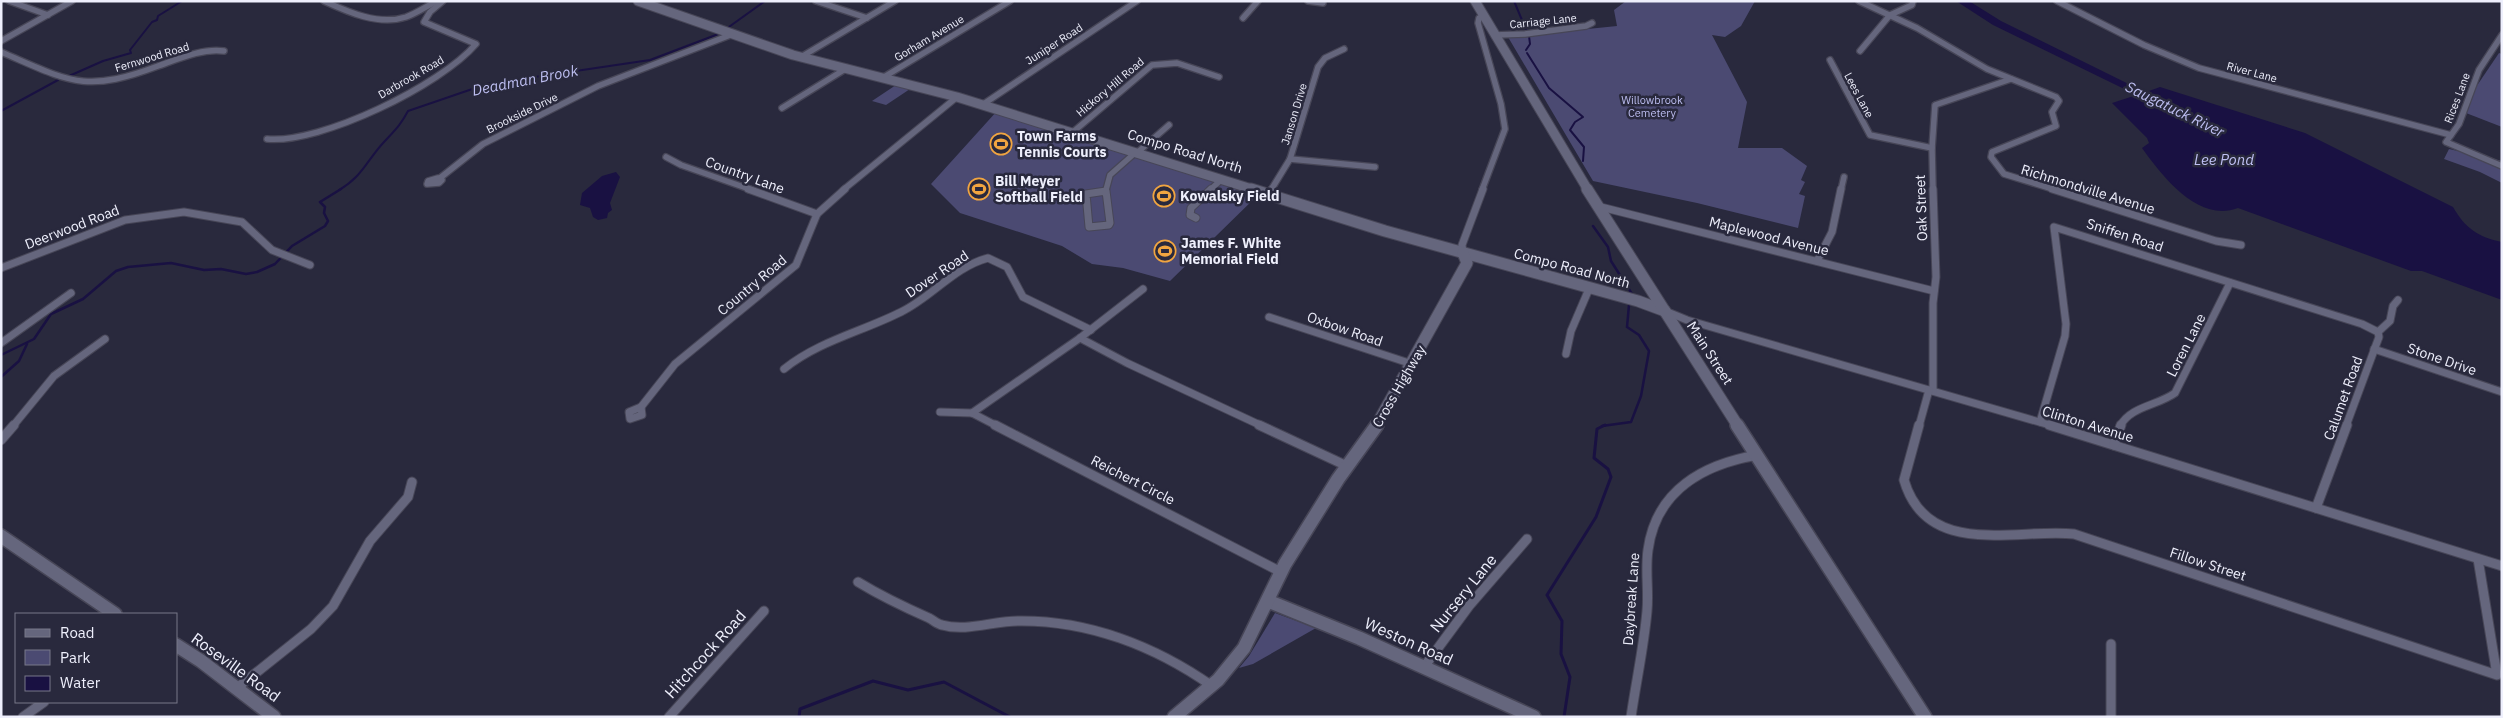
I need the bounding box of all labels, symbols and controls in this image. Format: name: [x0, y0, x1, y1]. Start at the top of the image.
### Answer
street label: Carriage Lane: [1509, 11, 1577, 31]
street label: Gorham Avenue: [892, 12, 966, 64]
street label: Juniper Road: [1023, 20, 1085, 68]
street label: Fernwood Road: [113, 39, 191, 75]
street label: Darbrook Road: [376, 53, 446, 101]
street label: Hickory Hill Road: [1073, 55, 1147, 119]
street label: River Lane: [2225, 59, 2279, 85]
water label: Deadman Brook: [470, 60, 580, 100]
street label: Lees Lane: [1841, 70, 1877, 120]
street label: Rices Lane: [2441, 71, 2473, 125]
water label: Saugatuck River: [2122, 77, 2228, 141]
street label: Janson Drive: [1278, 82, 1310, 146]
street label: Brookside Drive: [484, 90, 560, 136]
park label: Willowbrook Cemetery: [1621, 93, 1683, 120]
street label: Compo Road North: [1125, 125, 1245, 177]
place label: Town Farms Tennis Courts: [1017, 127, 1107, 161]
sports icon: Town Farms Tennis Courts: [989, 132, 1013, 156]
water label: Lee Pond: [2194, 150, 2254, 169]
street label: Country Lane: [703, 152, 787, 198]
street label: Richmondville Avenue: [2019, 160, 2158, 218]
place label: Bill Meyer Softball Field: [995, 172, 1083, 206]
street label: Oak Street: [1911, 174, 1931, 242]
sports icon: Bill Meyer Softball Field: [967, 177, 991, 201]
sports icon: Kowalsky Field: [1152, 184, 1176, 208]
place label: Kowalsky Field: [1180, 187, 1280, 205]
street label: Deerwood Road: [22, 201, 122, 253]
street label: Maplewood Avenue: [1707, 212, 1831, 260]
street label: Sniffen Road: [2084, 214, 2166, 256]
place label: James F. White Memorial Field: [1181, 234, 1281, 268]
sports icon: James F. White Memorial Field: [1153, 239, 1177, 263]
street label: Compo Road North: [1512, 244, 1632, 292]
street label: Dover Road: [902, 246, 972, 302]
street label: Country Road: [714, 251, 790, 319]
street label: Oxbow Road: [1305, 308, 1385, 350]
street label: Loren Lane: [2162, 310, 2210, 380]
street label: Main Street: [1683, 318, 1737, 388]
street label: Stone Drive: [2405, 339, 2479, 379]
street label: Cross Highway: [1368, 342, 1430, 430]
street label: Calumet Road: [2319, 353, 2367, 443]
street label: Clinton Avenue: [2040, 402, 2136, 447]
street label: Reichert Circle: [1088, 451, 1178, 509]
street label: Fillow Street: [2168, 543, 2248, 585]
street label: Nursery Lane: [1425, 550, 1501, 636]
street label: Daybreak Lane: [1619, 552, 1643, 646]
street label: Hitchcock Road: [660, 606, 750, 702]
legend: [15, 613, 178, 703]
street label: Weston Road: [1362, 613, 1456, 669]
text: Road: [60, 623, 95, 642]
street label: Roseville Road: [188, 628, 284, 706]
text: Park: [60, 648, 90, 667]
text: Water: [60, 673, 101, 692]

